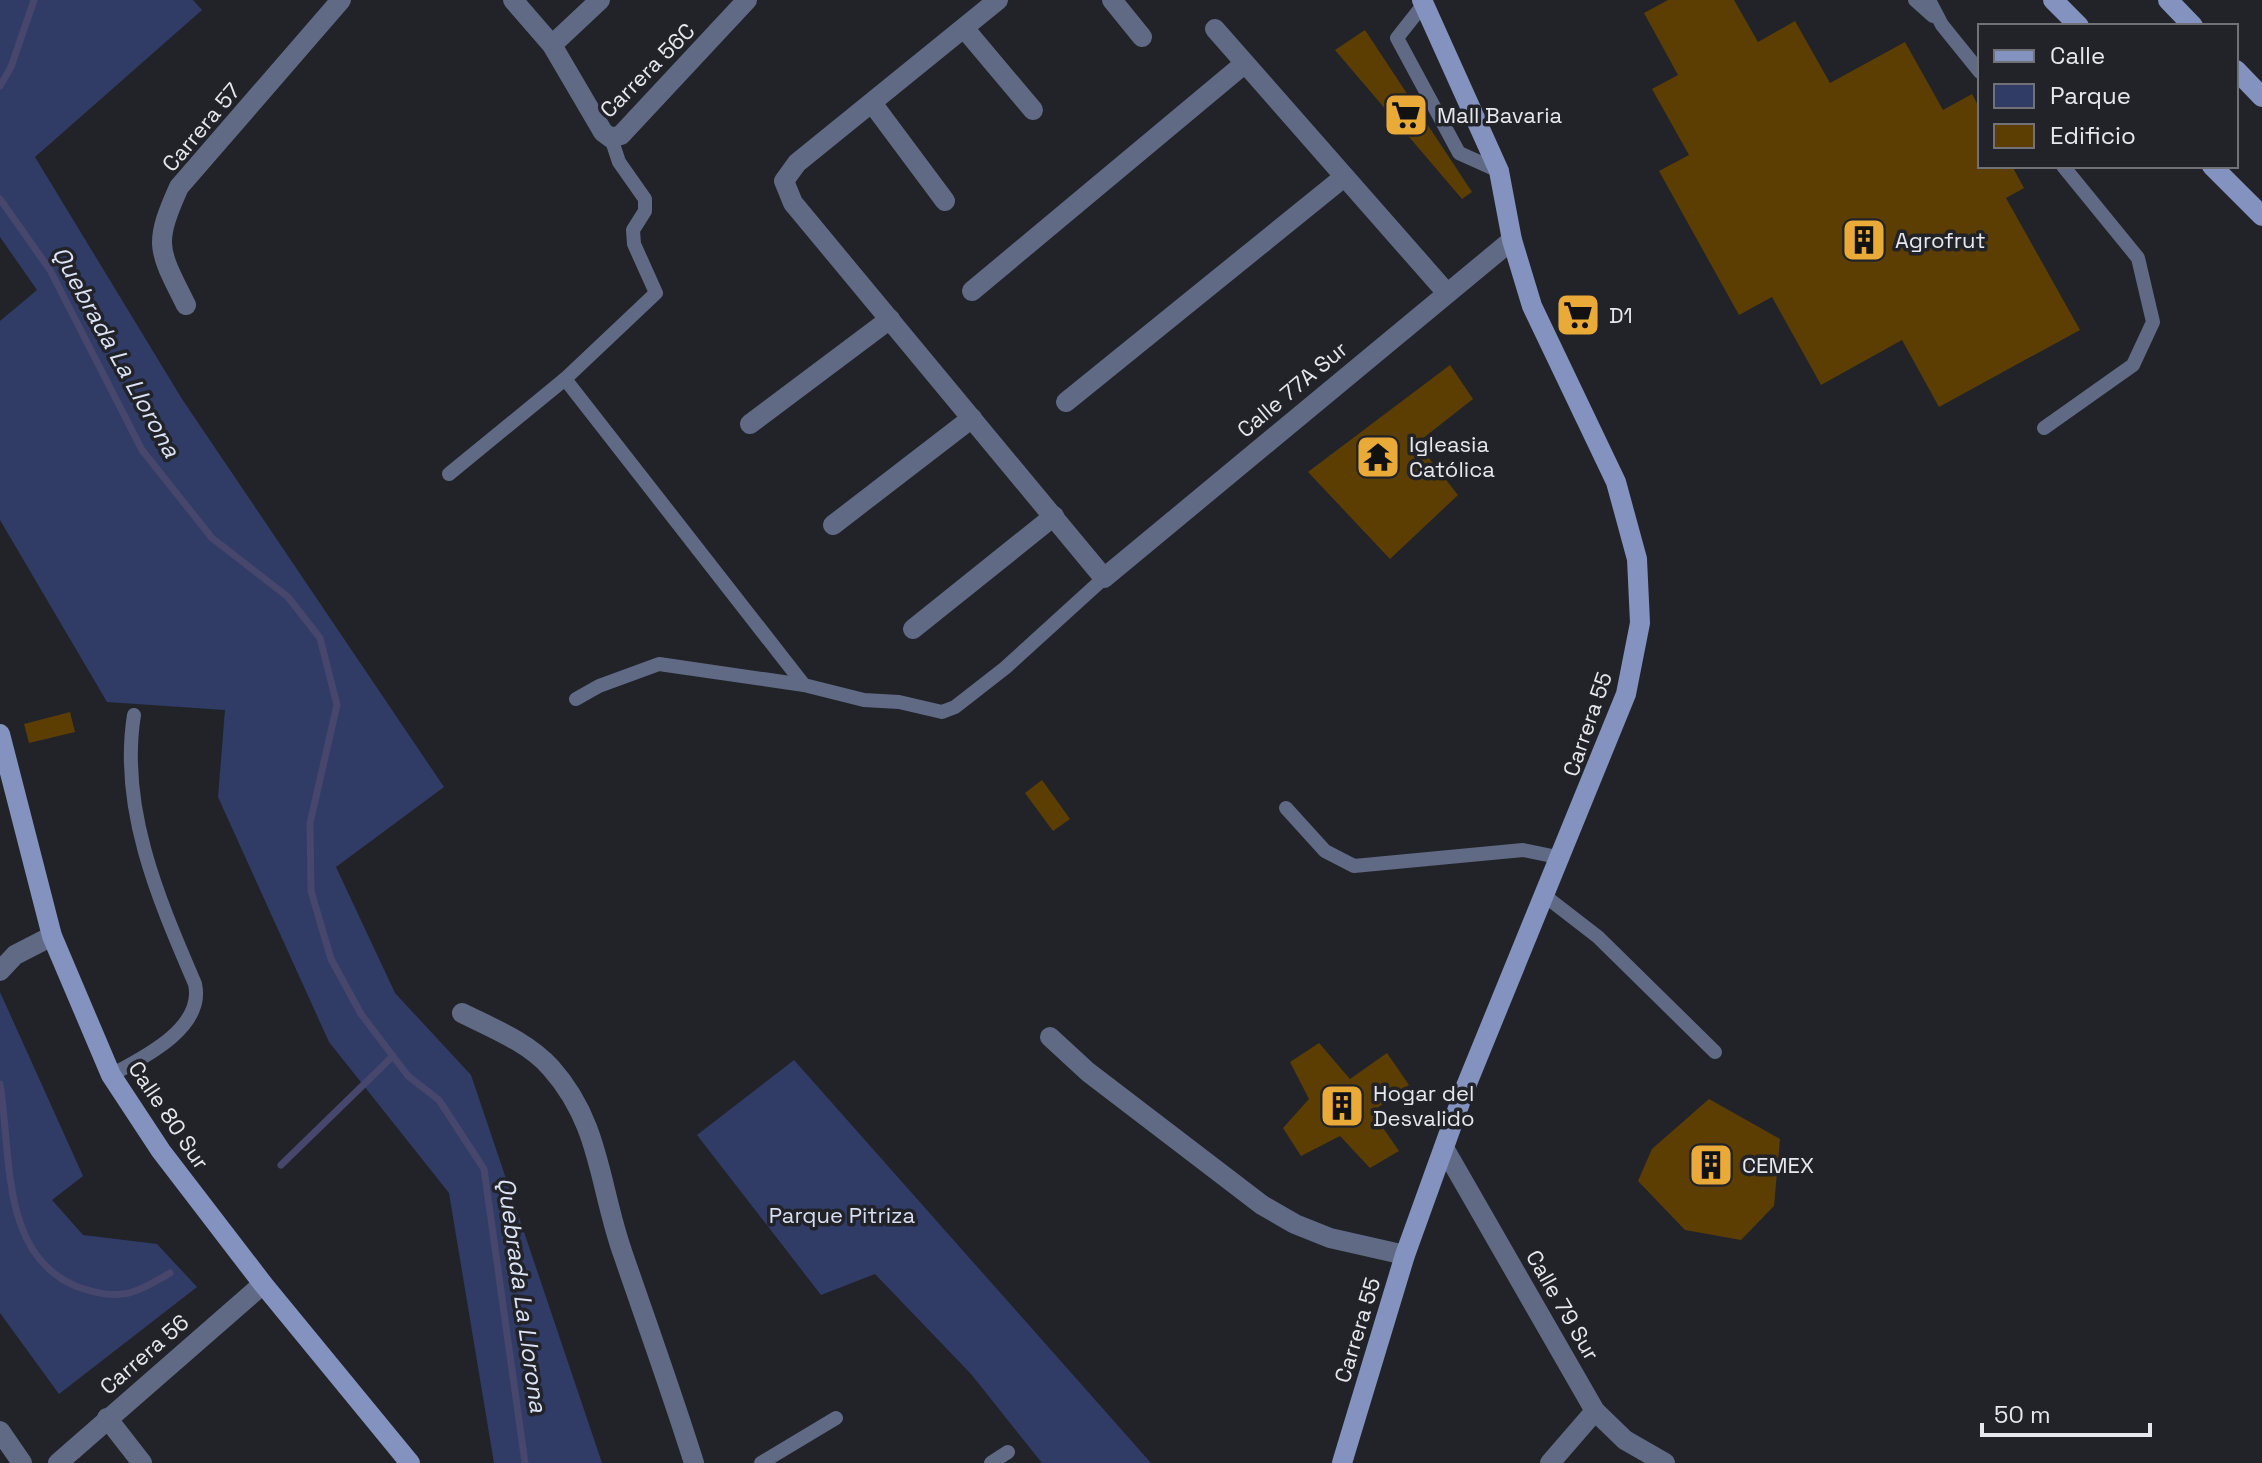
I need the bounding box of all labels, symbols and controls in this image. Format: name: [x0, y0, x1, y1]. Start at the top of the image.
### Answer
street label: Carrera 56C: [594, 17, 700, 123]
legend: [1978, 24, 2238, 168]
text: Calle: [2050, 40, 2105, 71]
street label: Carrera 57: [156, 77, 246, 177]
text: Parque: [2050, 80, 2131, 111]
supermarket icon: Mall Bavaria: [1382, 91, 1430, 139]
place label: Mall Bavaria: [1437, 101, 1563, 129]
text: Edificio: [2050, 120, 2136, 151]
building icon: Agrofrut: [1840, 216, 1888, 264]
place label: Agrofrut: [1895, 226, 1986, 254]
water label: Quebrada La Llorona: [45, 241, 187, 463]
supermarket icon: D1: [1554, 291, 1602, 339]
place label: D1: [1609, 301, 1633, 329]
street label: Calle 77A Sur: [1231, 335, 1353, 443]
place label: Igleasia Católica: [1409, 430, 1495, 483]
temple icon: Igleasia Católica: [1354, 433, 1402, 481]
street label: Carrera 55: [1556, 668, 1618, 780]
street label: Calle 80 Sur: [122, 1055, 216, 1175]
place label: Hogar del Desvalido: [1373, 1079, 1475, 1132]
building icon: Hogar del Desvalido: [1318, 1082, 1366, 1130]
building icon: CEMEX: [1687, 1141, 1735, 1189]
place label: CEMEX: [1742, 1151, 1814, 1179]
water label: Quebrada La Llorona: [491, 1176, 554, 1415]
park label: Parque Pitriza: [769, 1201, 915, 1229]
street label: Calle 79 Sur: [1520, 1245, 1606, 1365]
street label: Carrera 55: [1328, 1274, 1386, 1386]
street label: Carrera 56: [94, 1308, 194, 1400]
scale bar: [1982, 1387, 2150, 1437]
text: 50 m: [1994, 1399, 2051, 1430]

